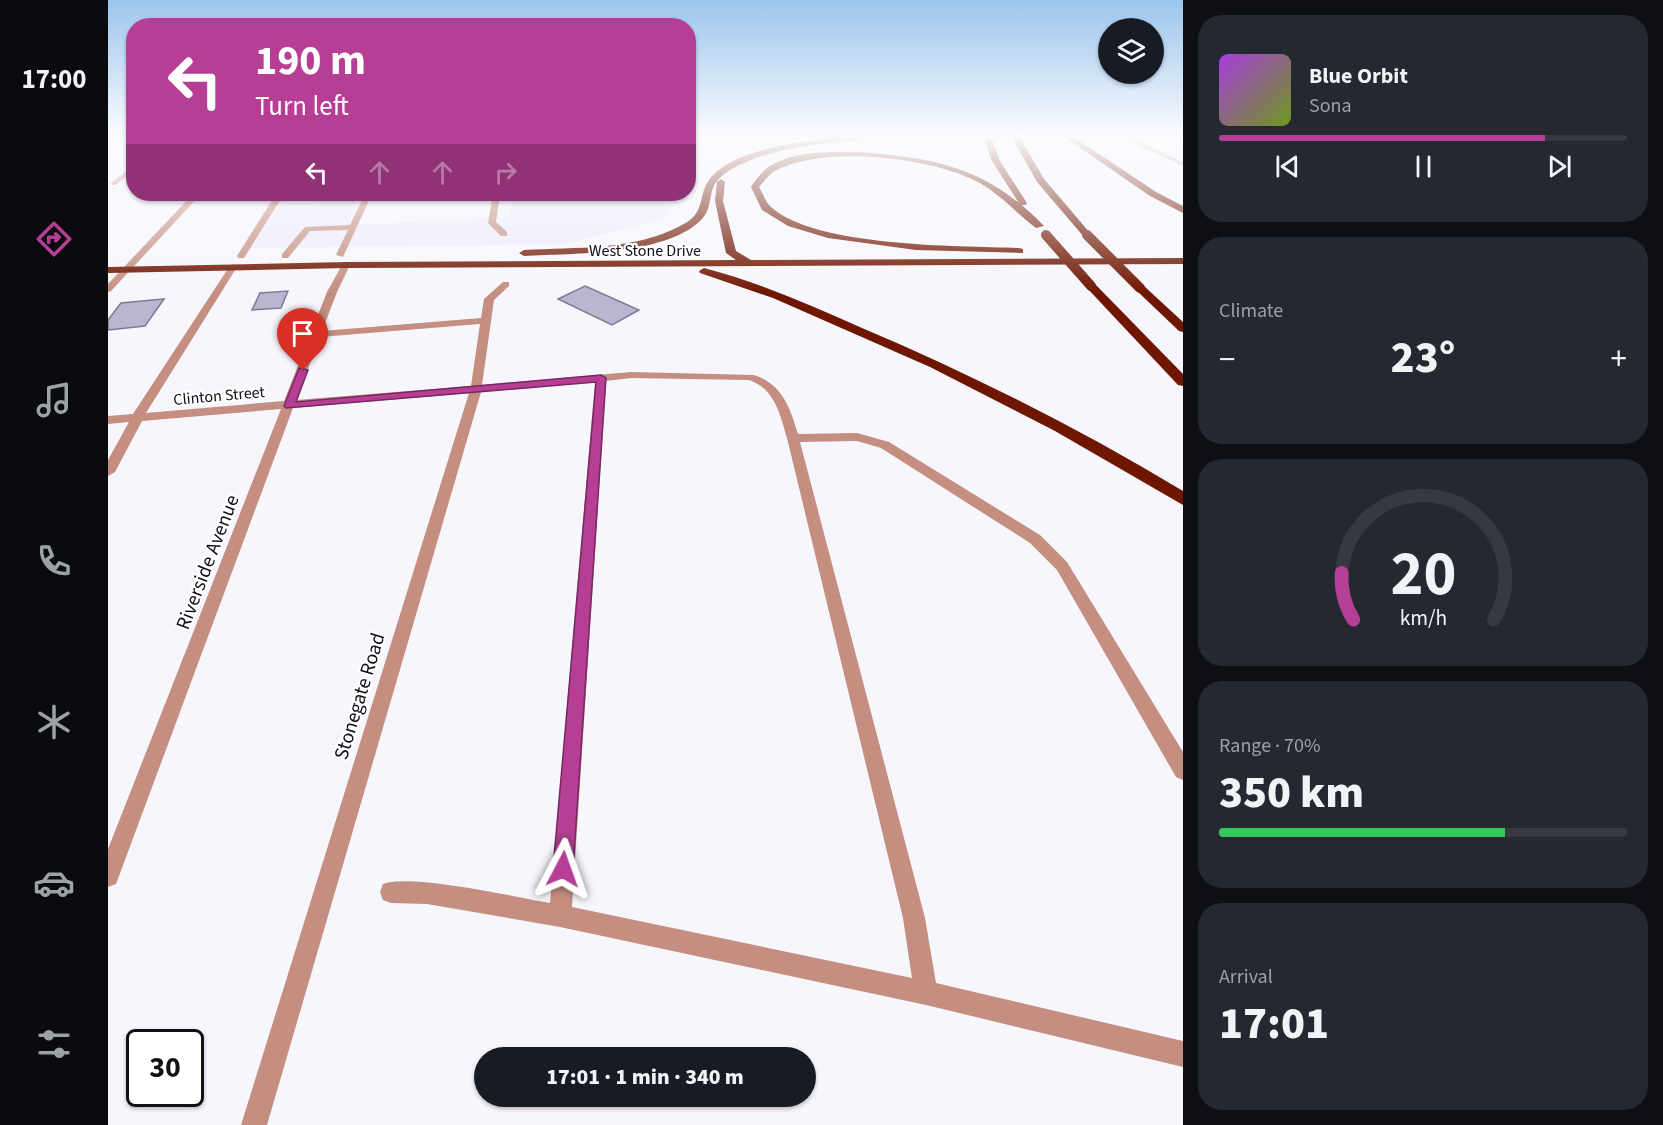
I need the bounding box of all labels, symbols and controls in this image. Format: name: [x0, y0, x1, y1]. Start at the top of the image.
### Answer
map controls: [1098, 18, 1164, 84]
button: layers: [1098, 18, 1164, 84]
text: 190 m: [255, 31, 366, 91]
icon: left: [156, 42, 234, 120]
text: 17:00: [21, 60, 87, 99]
text: Blue Orbit: [1309, 60, 1408, 92]
text: Turn left: [255, 87, 349, 126]
text: Sona: [1309, 92, 1352, 120]
icon: previous: [1271, 150, 1304, 183]
icon: pause: [1407, 150, 1440, 183]
icon: next: [1543, 150, 1576, 183]
icon: left: [300, 156, 333, 189]
icon: ahead: [363, 156, 396, 189]
icon: ahead: [426, 156, 459, 189]
icon: right: [489, 156, 522, 189]
icon: directions: [33, 218, 75, 260]
street label: West Stone Drive: [589, 240, 701, 262]
text: Climate: [1219, 297, 1283, 325]
pin: [277, 308, 328, 370]
icon: arrive: [286, 317, 319, 350]
text: 23°: [1391, 326, 1455, 390]
text: −: [1219, 336, 1235, 383]
text: +: [1611, 336, 1627, 383]
icon: music: [33, 379, 75, 421]
street label: Clinton Street: [172, 381, 266, 411]
street label: Riverside Avenue: [169, 491, 247, 634]
text: 20: [1390, 530, 1456, 619]
icon: phone: [33, 540, 75, 582]
text: km/h: [1399, 603, 1447, 634]
street label: Stonegate Road: [327, 630, 393, 763]
icon: climate: [33, 701, 75, 743]
text: Range · 70%: [1219, 732, 1320, 760]
text: 350 km: [1219, 761, 1364, 825]
position arrow: [531, 837, 595, 901]
icon: car: [33, 862, 75, 904]
text: Arrival: [1219, 963, 1273, 991]
text: 17:01: [1219, 992, 1329, 1056]
icon: filters: [33, 1023, 75, 1065]
speed limit sign: 30: [126, 1029, 204, 1107]
text: 17:01 · 1 min · 340 m: [546, 1061, 744, 1093]

